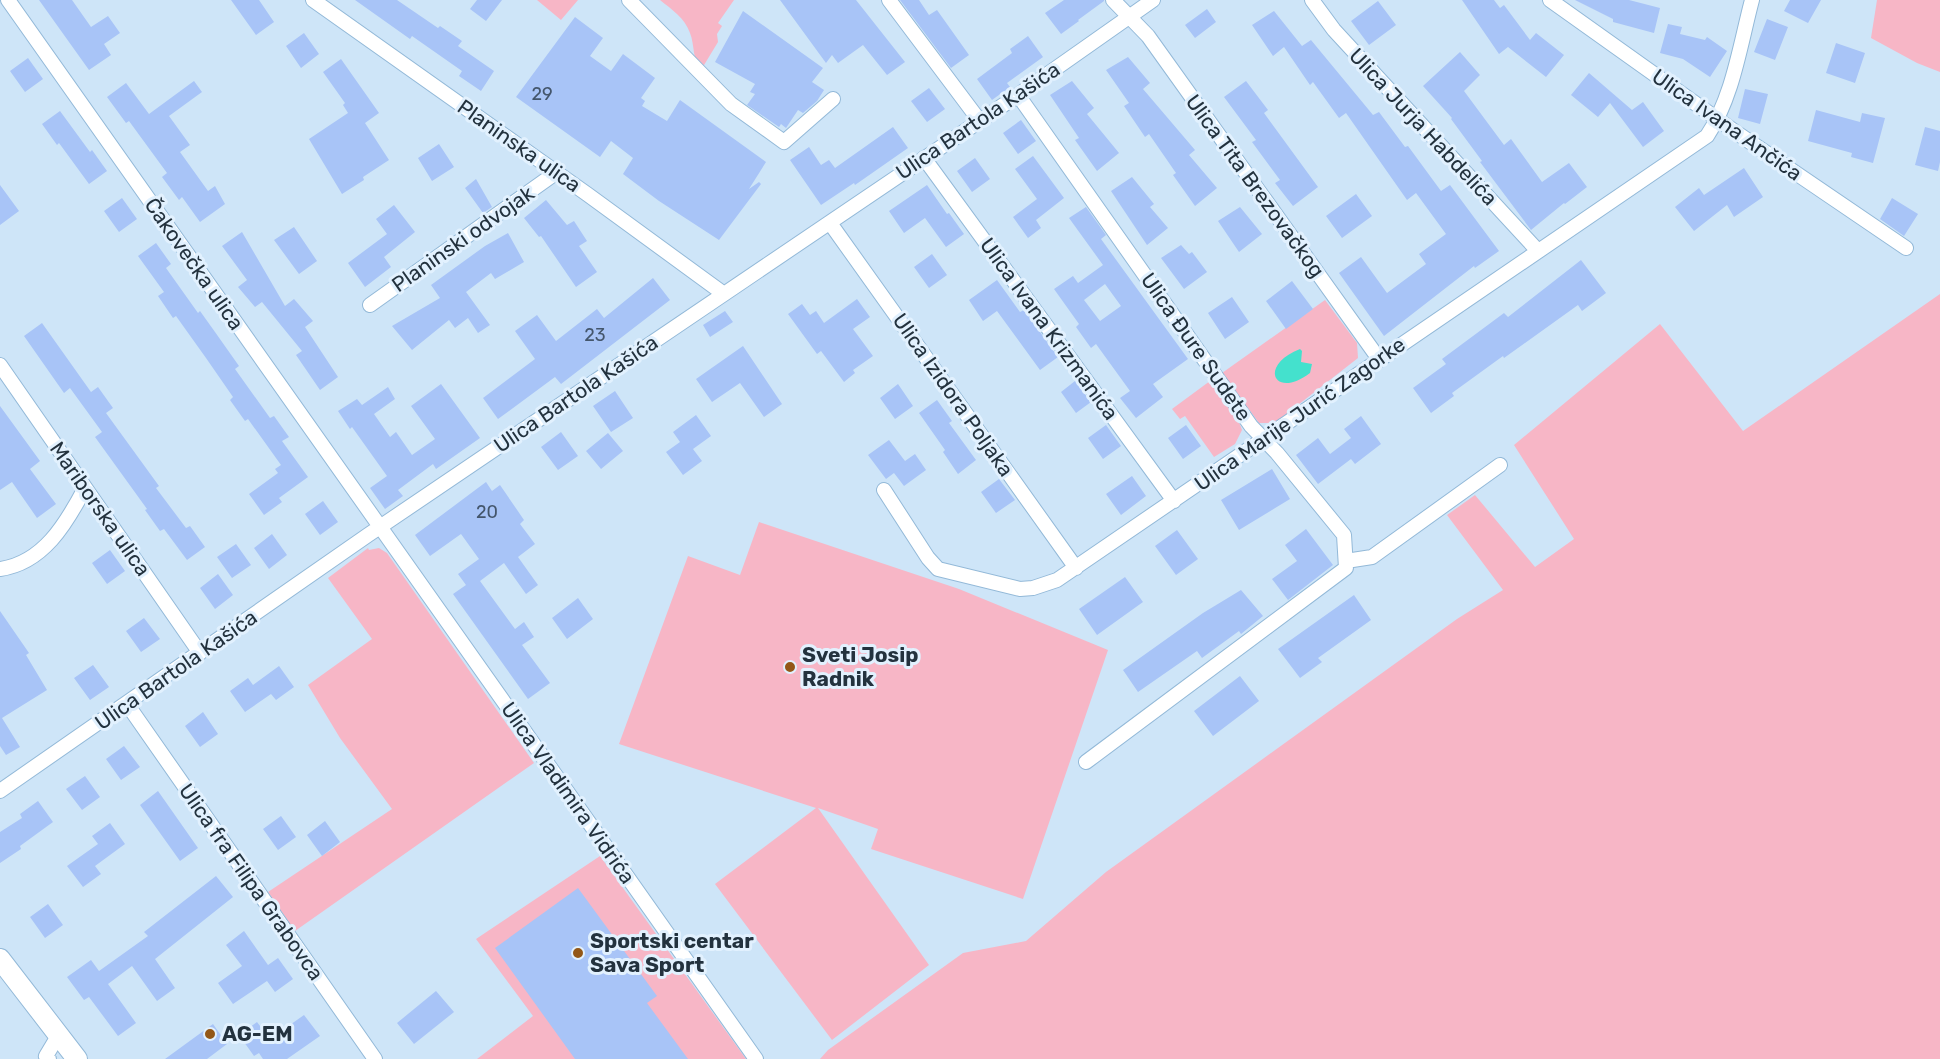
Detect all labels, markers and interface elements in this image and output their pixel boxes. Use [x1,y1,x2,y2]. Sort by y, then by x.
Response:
street label: Ulica Jurja Habdelića [1344,43,1503,210]
street label: Ulica Bartola Kašića [891,57,1064,185]
street label: Ulica Ivana Ančića [1647,63,1807,186]
house number: 29 [531,83,553,105]
street label: Ulica Tita Brezovačkog [1181,89,1330,282]
street label: Planinska ulica [453,94,586,197]
street label: Planinski odvojak [387,180,539,297]
street label: Čakovečka ulica [140,193,249,335]
street label: Ulica Ivana Krizmanića [975,233,1124,425]
street label: Ulica Đure Sudete [1136,268,1257,426]
street label: Ulica Izidora Poljaka [888,308,1019,481]
house number: 23 [584,324,606,346]
street label: Ulica Bartola Kašića [489,330,662,458]
street label: Ulica Marije Jurić Zagorke [1190,331,1410,496]
street label: Mariborska ulica [45,437,156,581]
house number: 20 [476,501,498,523]
street label: Ulica Bartola Kašića [90,604,262,735]
place label: Sveti Josip Radnik [802,642,918,691]
marker: Sveti Josip Radnik [783,660,797,674]
street label: Ulica Vladimira Vidrića [496,697,641,888]
street label: Ulica fra Filipa Grabovca [174,778,329,985]
place label: Sportski centar Sava Sport [590,928,754,977]
marker: Sportski centar Sava Sport [571,946,585,960]
place label: AG-EM [222,1021,293,1046]
marker: AG-EM [203,1027,217,1041]

